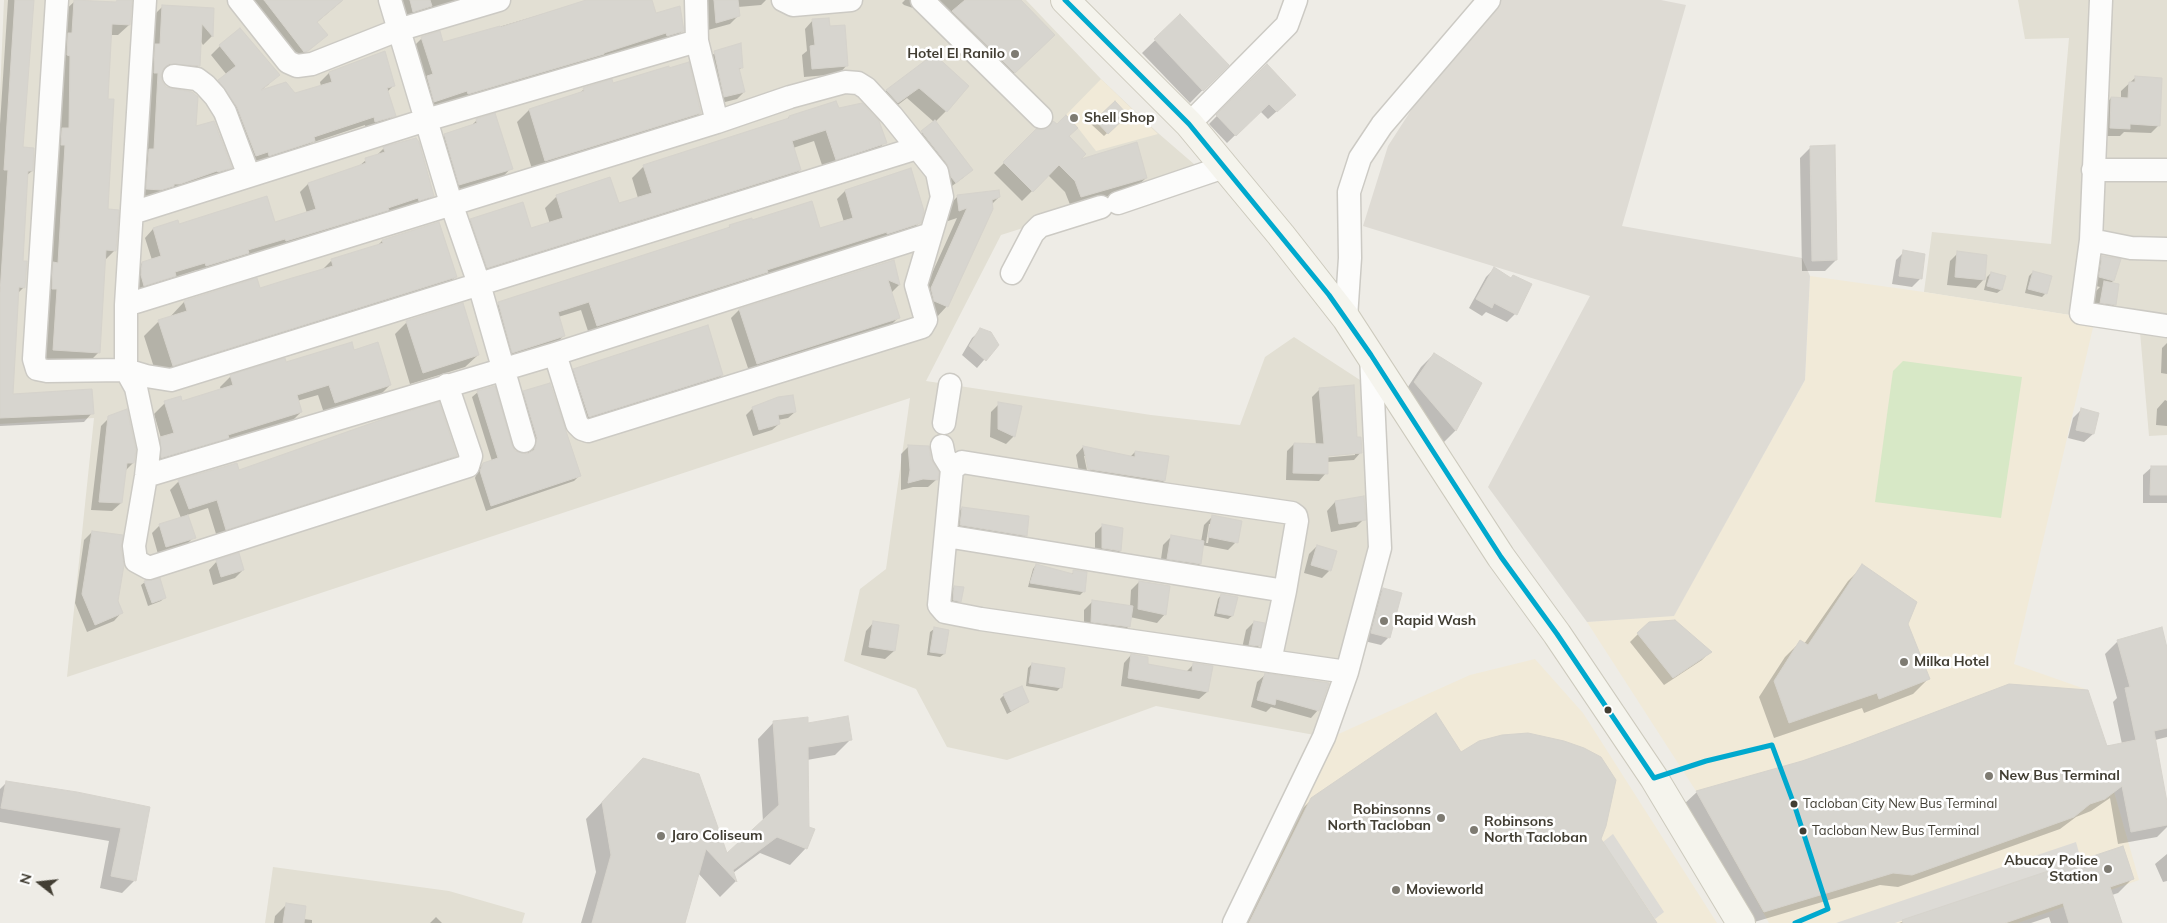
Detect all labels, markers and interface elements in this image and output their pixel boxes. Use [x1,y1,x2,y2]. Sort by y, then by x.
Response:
place label: Hotel El Ranilo [907,46,1005,62]
marker: Hotel El Ranilo [1009,48,1021,60]
place label: Shell Shop [1084,110,1155,126]
marker: Shell Shop [1068,112,1080,124]
place label: Rapid Wash [1394,613,1476,629]
marker: Rapid Wash [1378,615,1390,627]
place label: Milka Hotel [1914,654,1989,670]
marker: Milka Hotel [1898,656,1910,668]
unlabelled marker [1603,705,1613,715]
place label: New Bus Terminal [1999,768,2120,784]
marker: New Bus Terminal [1983,770,1995,782]
place label: Tacloban City New Bus Terminal [1803,796,1997,812]
marker: Tacloban City New Bus Terminal [1789,799,1799,809]
place label: Robinsonns North Tacloban [1328,802,1431,834]
marker: Robinsonns North Tacloban [1435,812,1447,824]
place label: Robinsons North Tacloban [1484,814,1587,846]
place label: Tacloban New Bus Terminal [1812,823,1979,839]
marker: Robinsons North Tacloban [1468,824,1480,836]
marker: Tacloban New Bus Terminal [1798,826,1808,836]
place label: Jaro Coliseum [671,828,763,844]
marker: Jaro Coliseum [655,830,667,842]
place label: Abucay Police Station [2004,853,2098,886]
north arrow [15,858,65,908]
marker: Abucay Police Station [2102,863,2114,875]
text: N [15,871,36,886]
place label: Movieworld [1406,882,1484,898]
marker: Movieworld [1390,884,1402,896]

